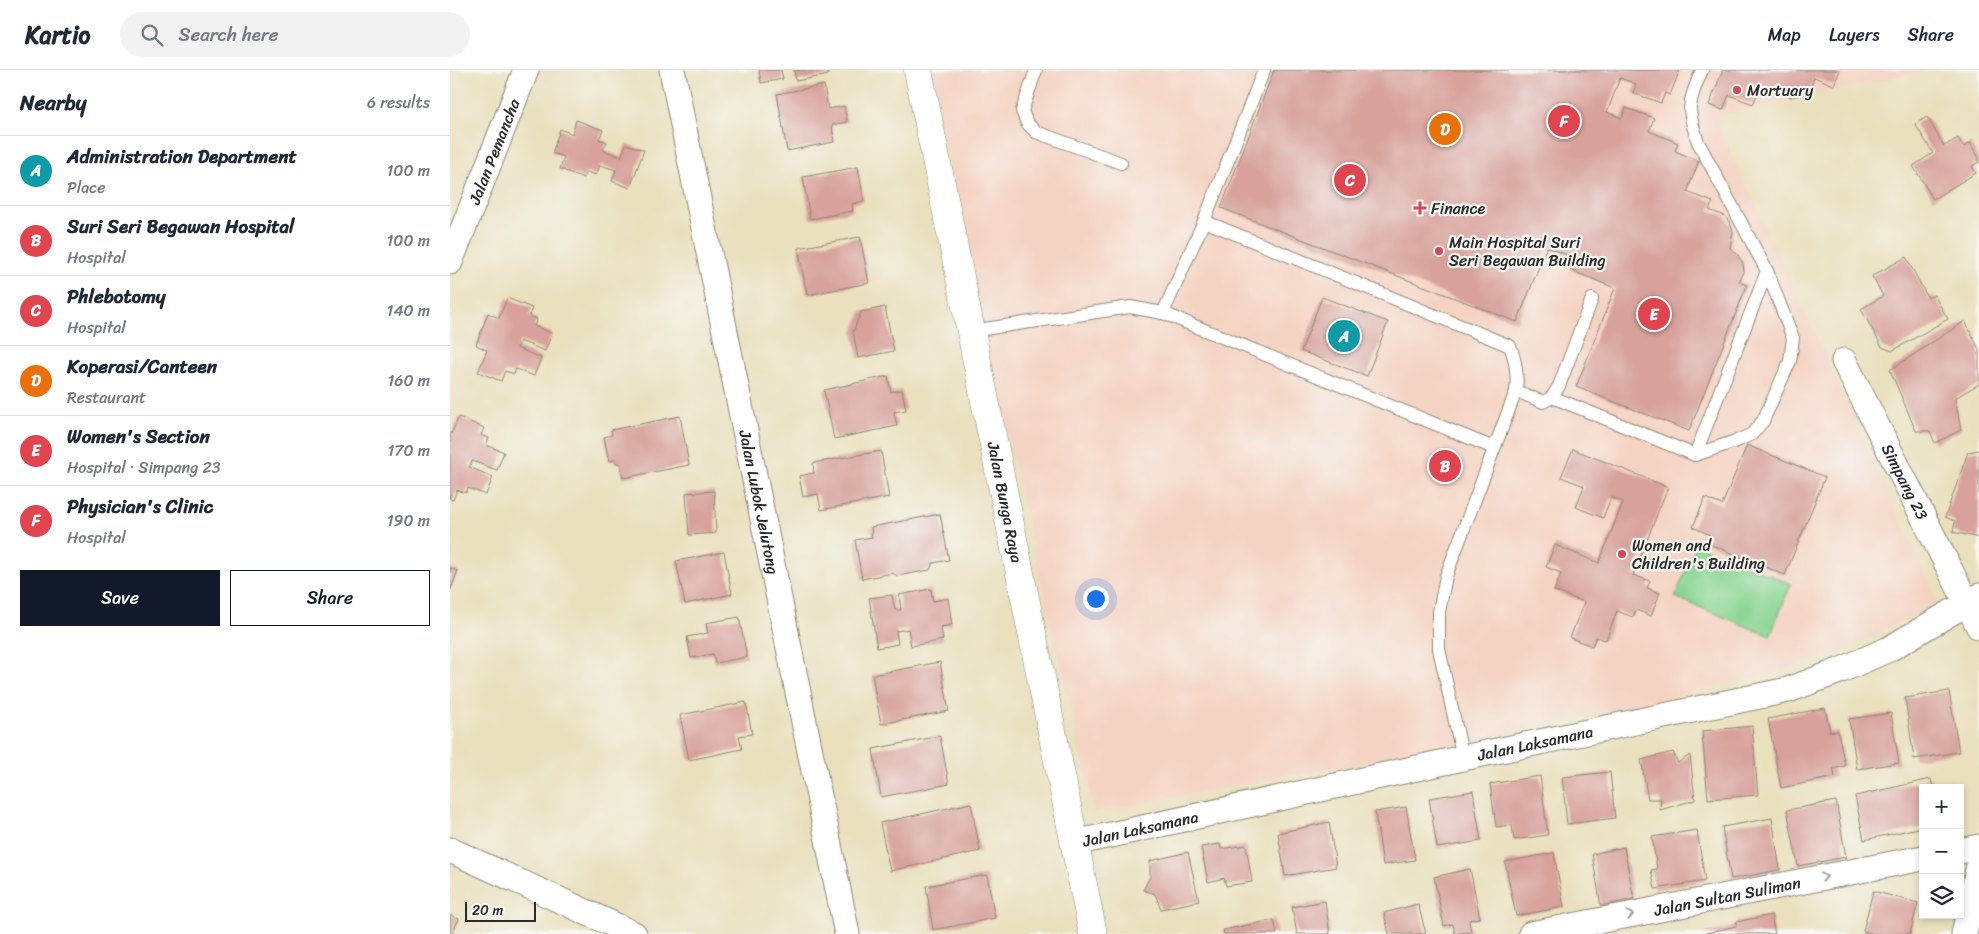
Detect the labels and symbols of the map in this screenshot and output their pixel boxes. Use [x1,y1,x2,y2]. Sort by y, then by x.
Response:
place label: Mortuary [1747,76,1814,105]
marker: Mortuary [1731,84,1743,96]
street label: Jalan Pemancha [460,93,529,210]
pin: F [1548,102,1580,140]
pin: D [1429,110,1461,148]
pin: C [1334,161,1366,199]
place label: Finance [1431,194,1485,223]
marker: Finance [1413,201,1427,215]
place label: Main Hospital Suri Seri Begawan Building [1449,228,1606,275]
marker: Main Hospital Suri Seri Begawan Building [1433,245,1445,257]
pin: E [1638,295,1670,333]
pin: A [1328,317,1360,355]
street label: Jalan Lubok Jelutong [730,427,788,577]
street label: Jalan Bunga Raya [978,438,1031,565]
street label: Simpang 23 [1873,438,1936,525]
pin: B [1429,447,1461,485]
place label: Women and Children's Building [1632,531,1765,578]
marker: Women and Children's Building [1616,548,1628,560]
your location [1083,586,1109,612]
street label: Jalan Laksamana [1474,717,1596,770]
street label: Jalan Laksamana [1079,802,1201,856]
street label: Jalan Sultan Suliman [1651,868,1804,925]
one-way arrow [1820,872,1829,883]
scale bar [465,899,536,922]
one-way arrow [1626,910,1635,920]

